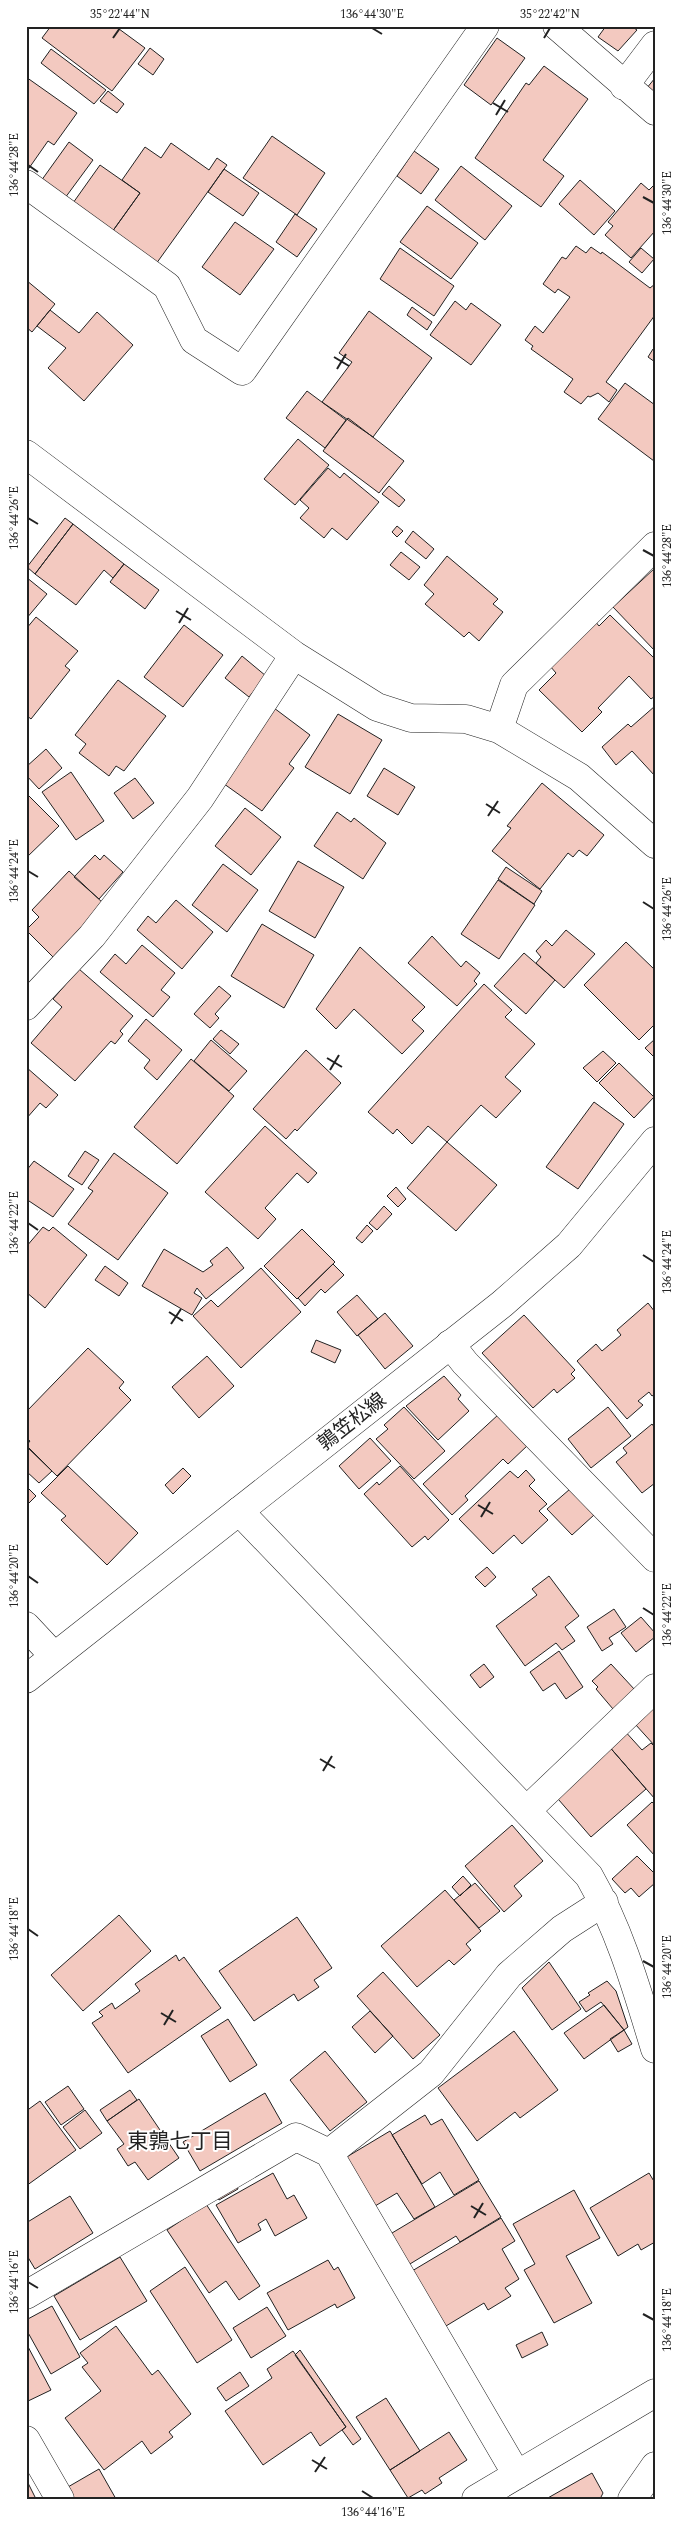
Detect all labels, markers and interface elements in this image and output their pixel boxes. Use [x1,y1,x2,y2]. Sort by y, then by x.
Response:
text: 35°22'44"N [90,5,150,24]
text: 136°44'30"E [340,5,404,24]
text: 35°22'42"N [520,5,580,24]
text: 136°44'28"E [5,133,24,197]
text: 136°44'30"E [658,171,677,235]
text: 136°44'26"E [5,486,24,550]
text: 136°44'28"E [658,524,677,588]
text: 136°44'24"E [5,839,24,903]
text: 136°44'26"E [658,877,677,941]
text: 136°44'22"E [5,1191,24,1255]
text: 136°44'24"E [658,1230,677,1294]
street label: 鶉笠松線 [311,1386,393,1458]
text: 136°44'20"E [5,1544,24,1608]
text: 136°44'22"E [658,1583,677,1647]
text: 136°44'18"E [5,1897,24,1961]
text: 136°44'20"E [658,1935,677,1999]
district label: 東鶉七丁目 [128,2126,233,2158]
text: 136°44'16"E [5,2250,24,2314]
text: 136°44'18"E [658,2288,677,2352]
text: 136°44'16"E [341,2503,405,2522]

